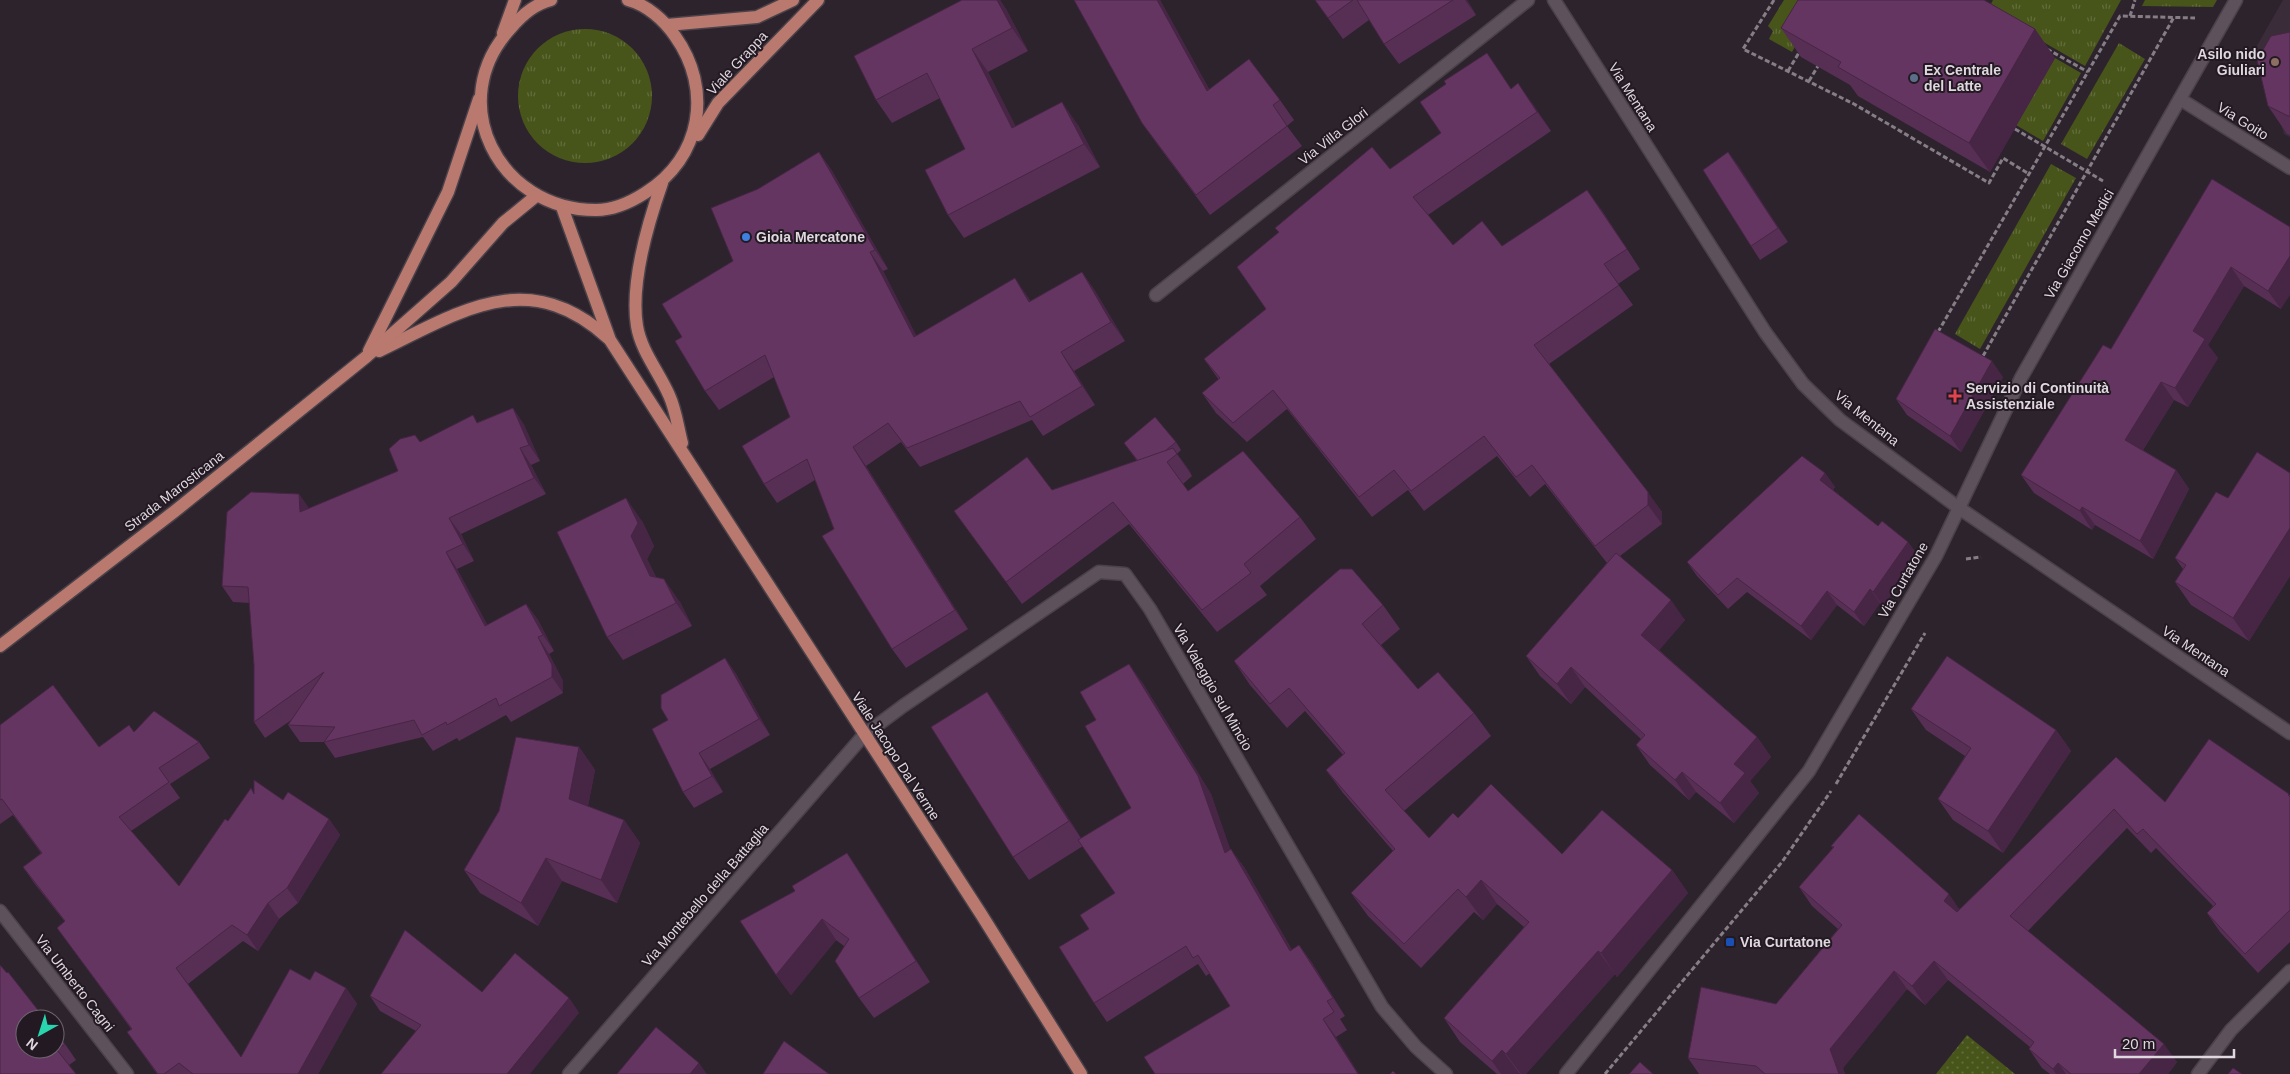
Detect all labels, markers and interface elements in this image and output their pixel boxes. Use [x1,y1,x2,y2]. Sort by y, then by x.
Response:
street label: Viale Grappa [703,28,771,98]
place label: Asilo nido Giuliari [2197,46,2265,78]
marker: Asilo nido Giuliari [2269,56,2281,68]
street label: Via Mentana [1605,60,1661,135]
place label: Ex Centrale del Latte [1924,62,2001,94]
marker: Ex Centrale del Latte [1908,72,1920,84]
street label: Via Goito [2214,99,2272,143]
street label: Via Villa Glori [1295,104,1371,168]
street label: Via Giacomo Medici [2041,186,2117,302]
place label: Gioia Mercatone [756,229,865,245]
marker: Gioia Mercatone [740,231,752,243]
place label: Servizio di Continuità Assistenziale [1966,380,2109,412]
street label: Via Mentana [1832,387,1903,449]
marker: Servizio di Continuità Assistenziale [1948,389,1962,403]
street label: Strada Marosticana [121,447,227,535]
street label: Via Curtatone [1875,539,1931,621]
street label: Via Valeggio sul Mincio [1170,621,1256,753]
street label: Via Mentana [2159,622,2233,680]
street label: Viale Jacopo Dal Verme [849,689,943,823]
street label: Via Montebello della Battaglia [639,820,772,970]
street label: Via Umberto Cagni [32,932,118,1034]
place label: Via Curtatone [1740,934,1831,950]
marker: Via Curtatone [1724,936,1736,948]
north arrow [15,1009,65,1059]
scale bar [2115,1026,2234,1058]
text: N [23,1035,41,1054]
text: 20 m [2122,1035,2155,1052]

